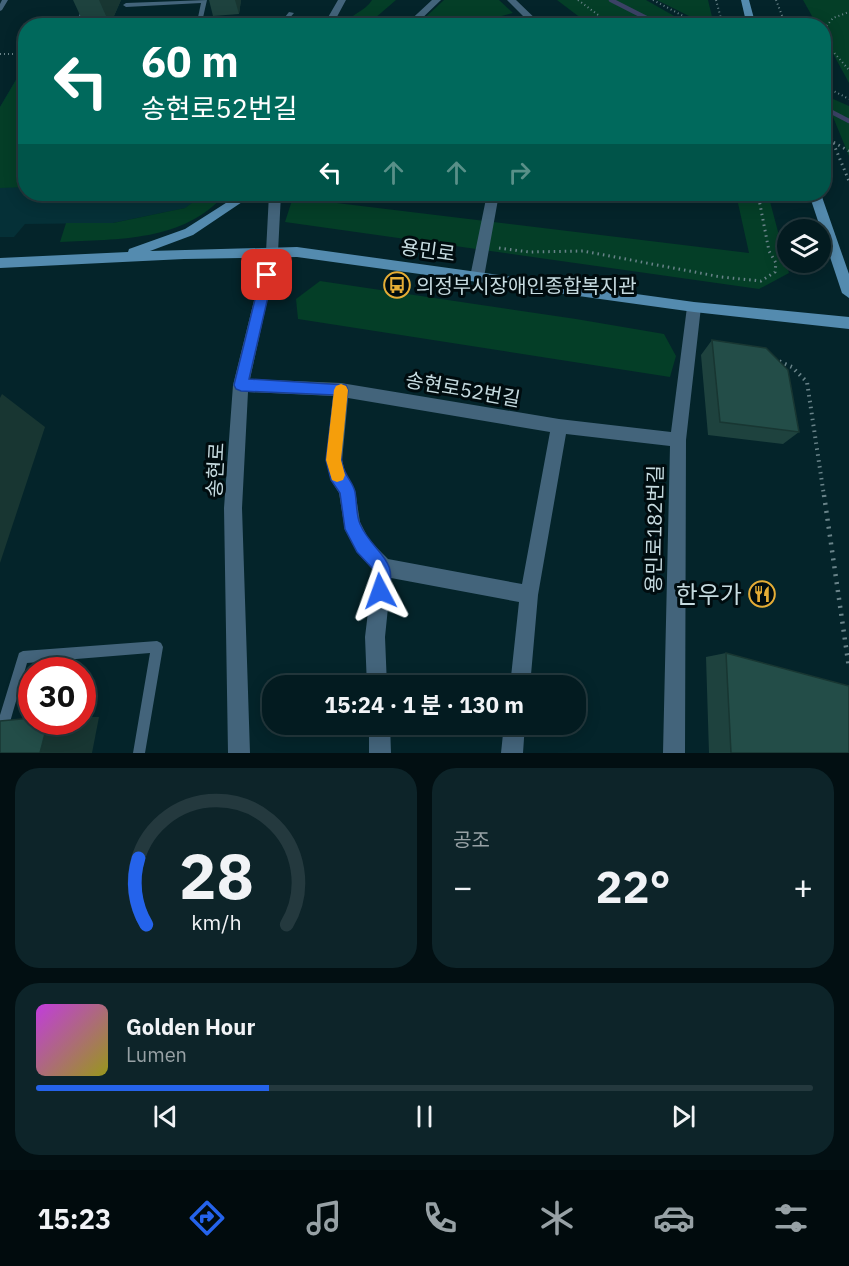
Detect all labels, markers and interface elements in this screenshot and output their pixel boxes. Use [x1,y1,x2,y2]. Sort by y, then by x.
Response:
text: 60 m [141,34,239,89]
icon: left [42,42,120,120]
text: 송현로52번길 [141,90,298,125]
icon: left [314,156,347,189]
icon: ahead [377,156,410,189]
icon: ahead [440,156,473,189]
icon: right [503,156,536,189]
map controls [777,219,831,273]
button: layers [777,219,831,273]
street label: 용민로 [399,233,457,267]
pin [241,249,292,300]
icon: arrive [250,258,283,291]
bus stop icon: 의정부시장애인종합복지관 [382,270,412,300]
place label: 의정부시장애인종합복지관 [416,272,637,299]
street label: 송현로52번길 [404,366,522,412]
street label: 송현로 [200,442,230,498]
street label: 용민로182번길 [639,465,669,593]
position arrow [348,559,412,623]
place label: 한우가 [676,578,742,610]
restaurant icon: 한우가 [747,579,777,609]
speed limit sign: 30 [18,657,96,735]
text: 15:24 · 1 분 · 130 m [324,690,524,719]
text: 공조 [453,826,490,853]
text: 28 [179,835,253,916]
text: 22° [595,857,671,915]
text: − [453,865,473,908]
text: + [793,865,813,908]
text: km/h [191,908,241,936]
text: Golden Hour [126,1012,255,1041]
text: Lumen [126,1041,187,1068]
icon: previous [149,1100,182,1133]
icon: pause [408,1100,441,1133]
icon: next [667,1100,700,1133]
icon: directions [186,1197,228,1239]
icon: music [303,1197,345,1239]
icon: phone [419,1197,461,1239]
icon: climate [536,1197,578,1239]
icon: car [653,1197,695,1239]
icon: filters [770,1197,812,1239]
text: 15:23 [37,1201,111,1236]

